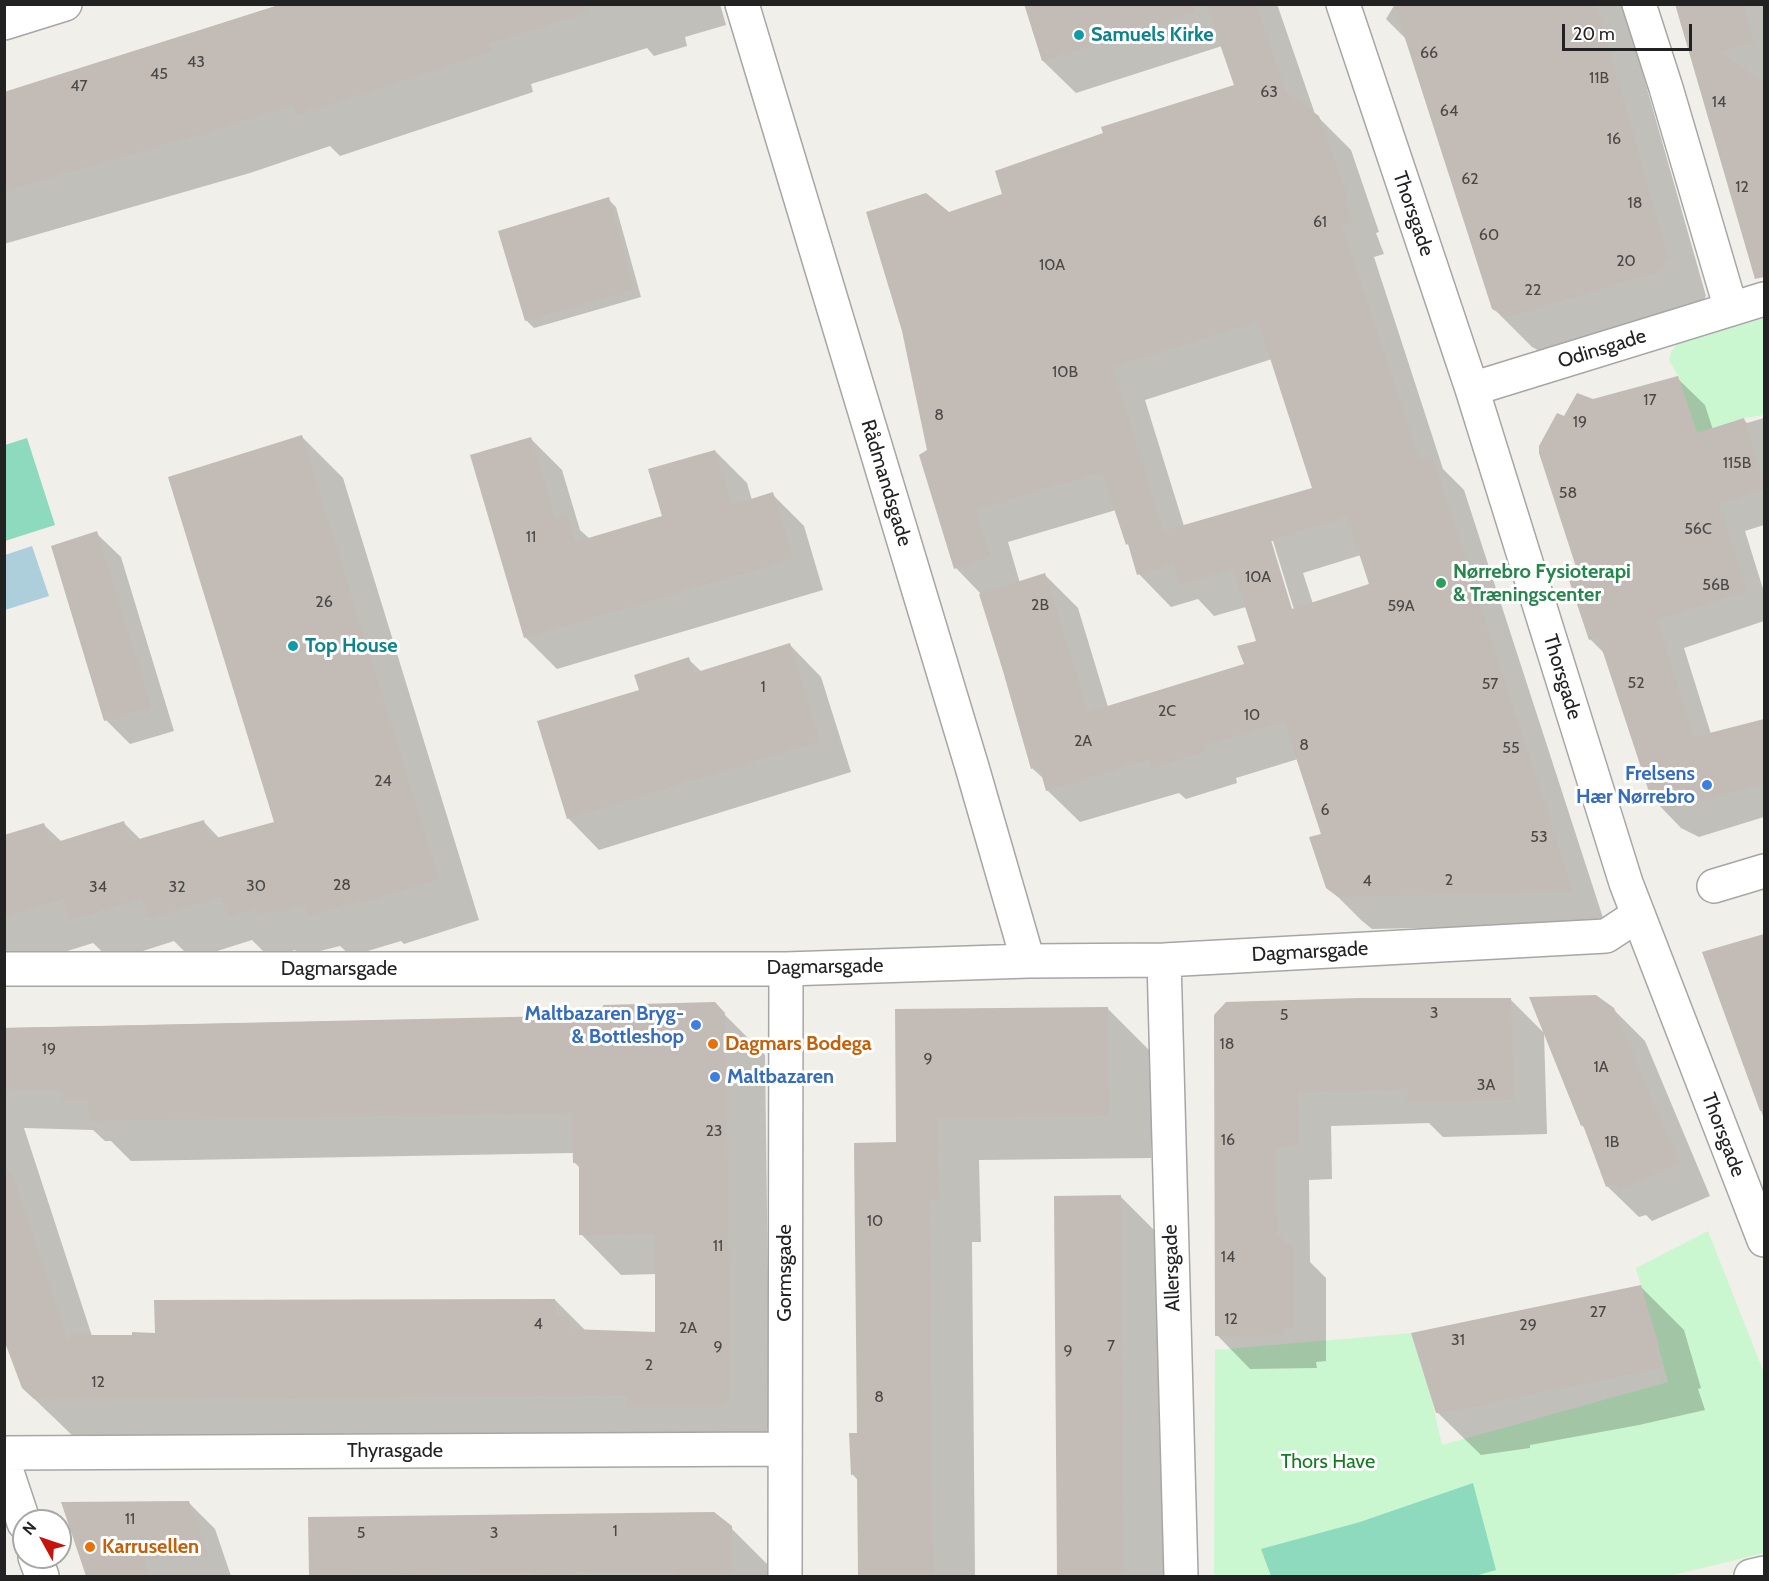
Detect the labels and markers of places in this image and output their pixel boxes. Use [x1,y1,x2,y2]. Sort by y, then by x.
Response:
place label: Samuels Kirke [1091,23,1213,47]
marker: Samuels Kirke [1072,28,1086,42]
place label: Nørrebro Fysioterapi & Træningscenter [1453,560,1631,607]
marker: Nørrebro Fysioterapi & Træningscenter [1434,576,1448,590]
place label: Top House [305,634,397,658]
marker: Top House [286,639,300,653]
place label: Frelsens Hær Nørrebro [1576,762,1695,809]
marker: Frelsens Hær Nørrebro [1700,778,1714,792]
place label: Maltbazaren Bryg- & Bottleshop [524,1002,684,1049]
marker: Maltbazaren Bryg- & Bottleshop [689,1018,703,1032]
place label: Dagmars Bodega [725,1032,872,1056]
marker: Dagmars Bodega [706,1037,720,1051]
place label: Maltbazaren [727,1065,834,1089]
marker: Maltbazaren [708,1070,722,1084]
place label: Karrusellen [102,1535,199,1559]
marker: Karrusellen [83,1540,97,1554]

